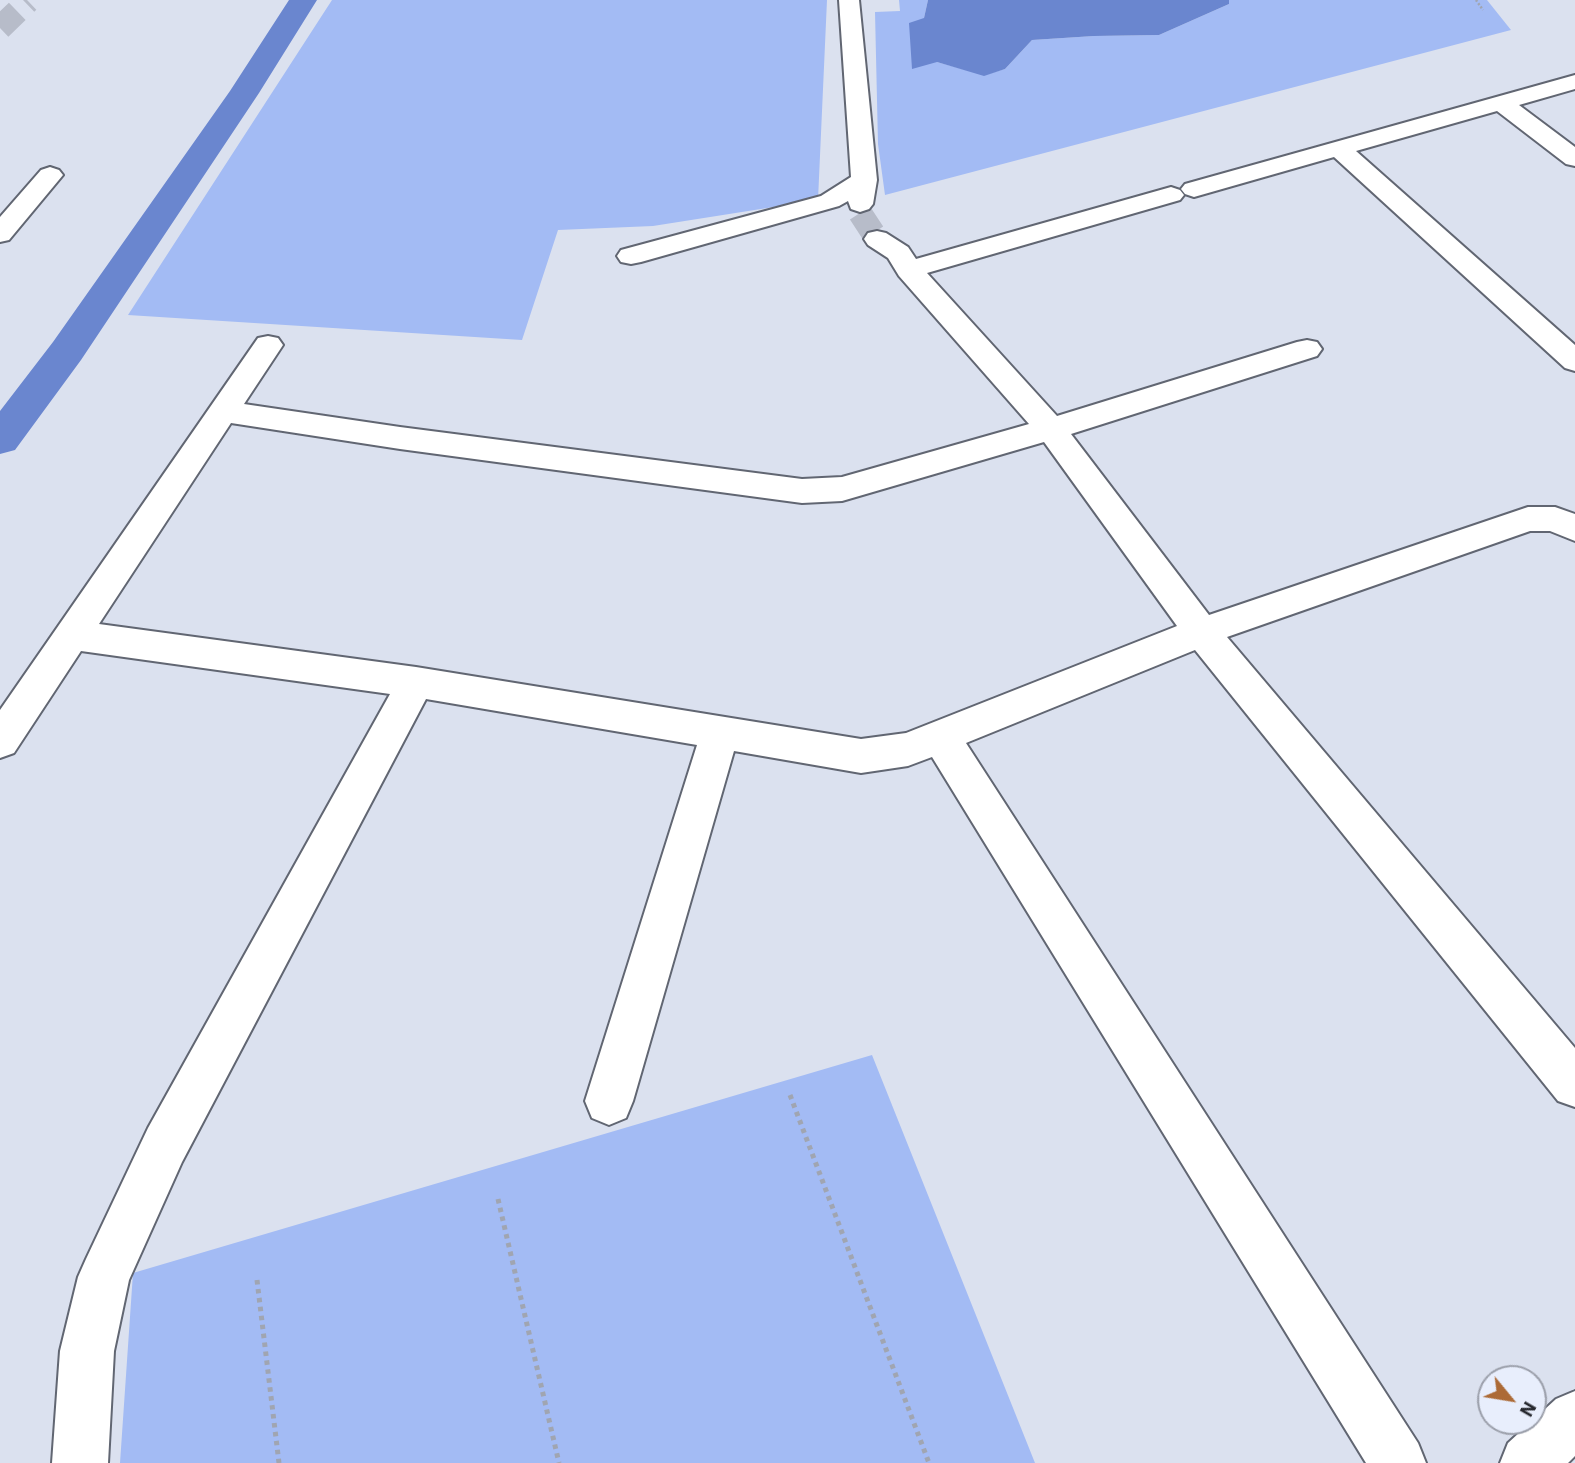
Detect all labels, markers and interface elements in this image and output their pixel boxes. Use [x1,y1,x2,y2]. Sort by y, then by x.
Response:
north arrow [1477,1365,1547,1435]
text: N [1515,1398,1542,1421]

